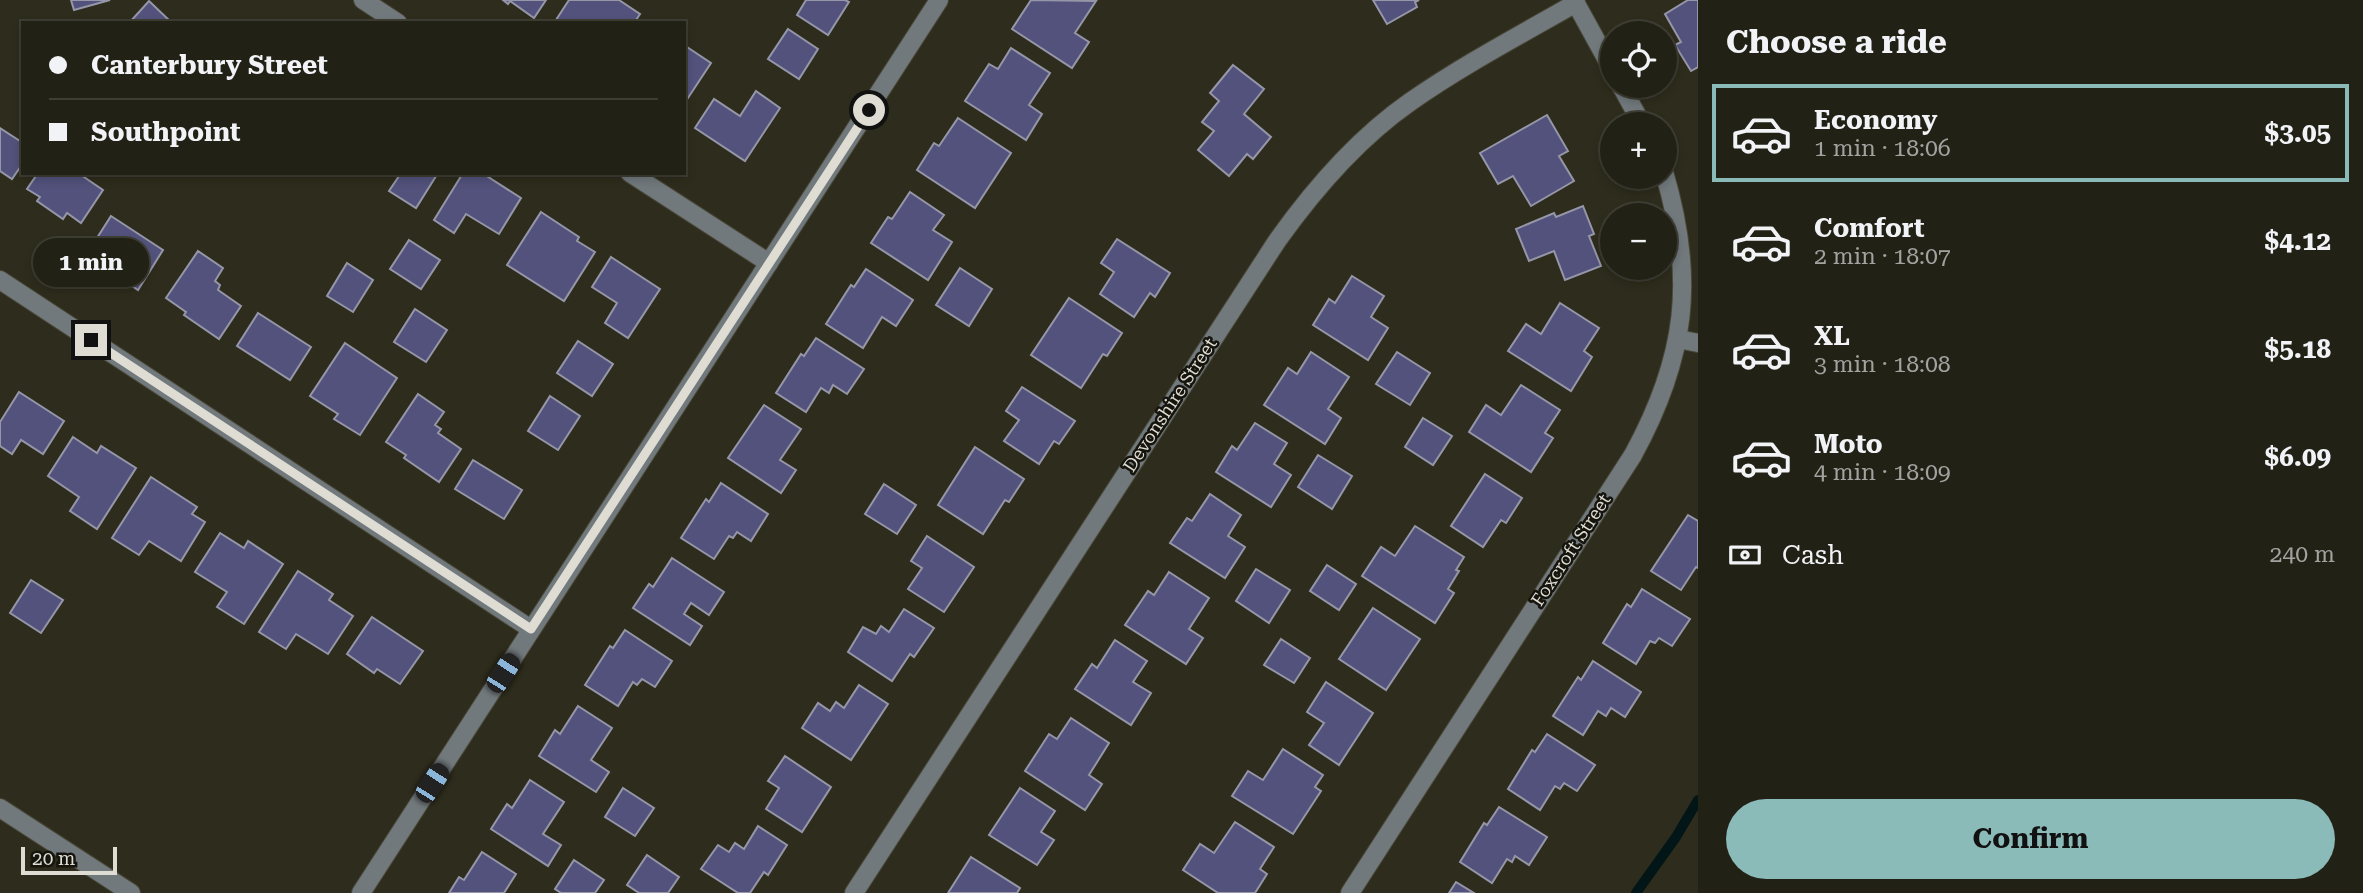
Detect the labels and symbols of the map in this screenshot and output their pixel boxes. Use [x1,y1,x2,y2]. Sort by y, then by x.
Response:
route start [853,94,885,126]
callout: 1 min [33,238,149,288]
route end [75,324,107,356]
street label: Devonshire Street [1118,334,1221,476]
street label: Foxcroft Street [1527,490,1615,610]
car [483,650,524,696]
car [412,760,453,806]
scale bar [21,844,117,876]

